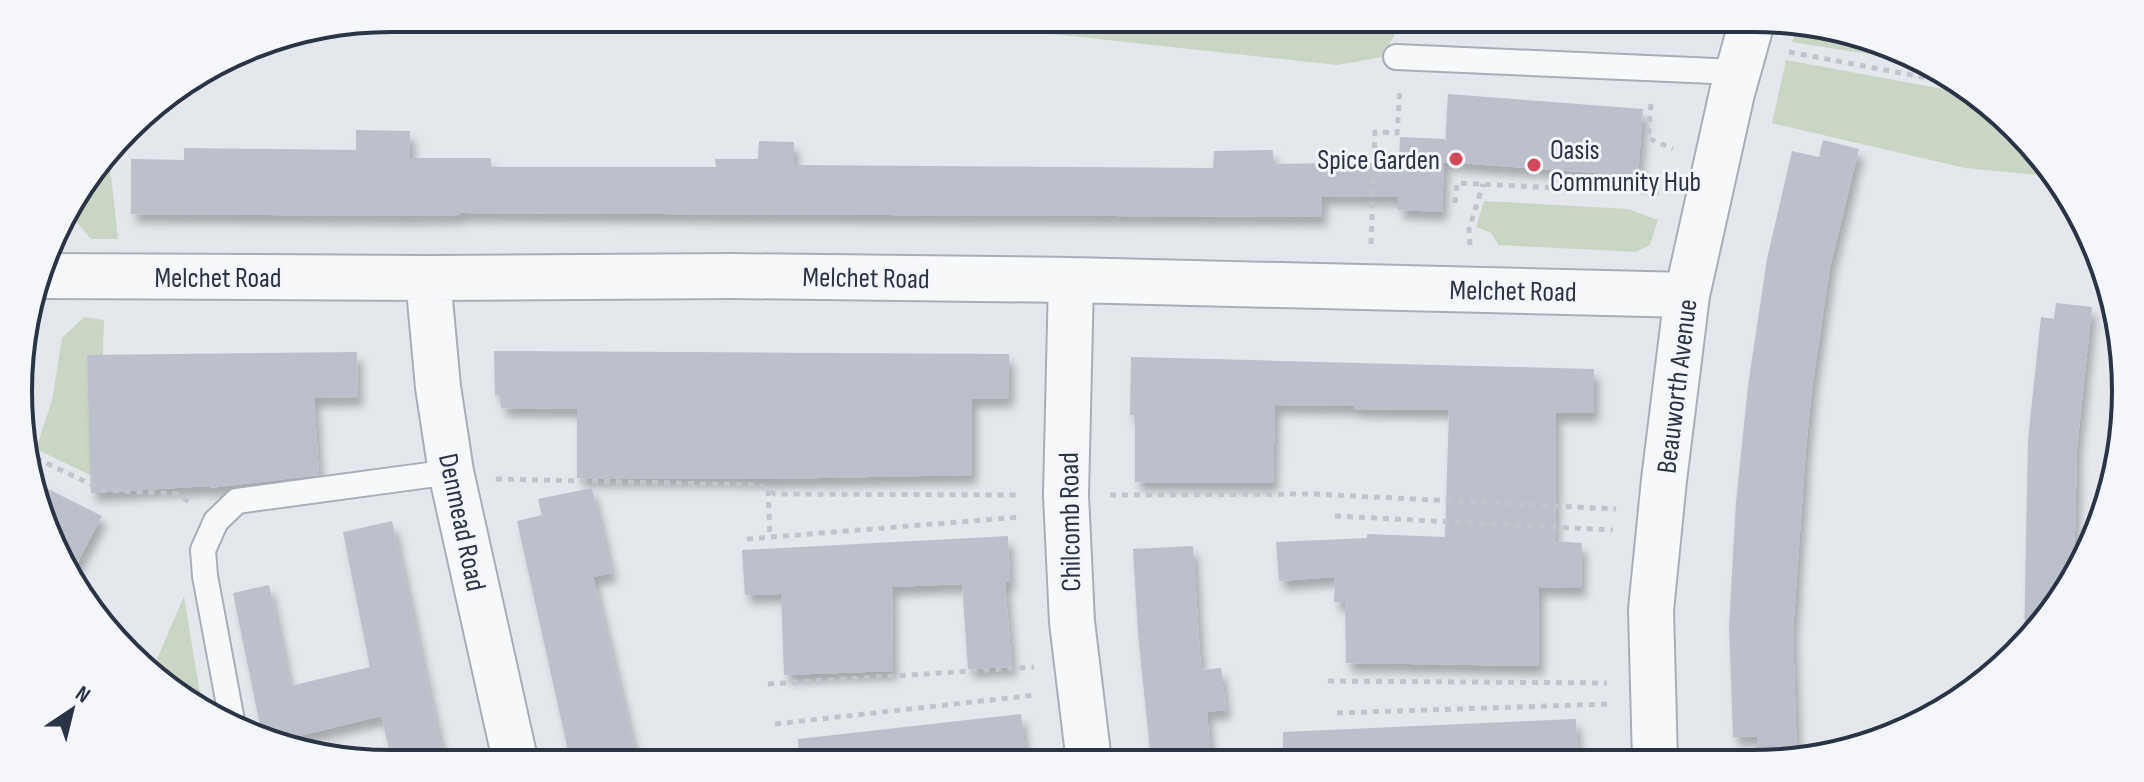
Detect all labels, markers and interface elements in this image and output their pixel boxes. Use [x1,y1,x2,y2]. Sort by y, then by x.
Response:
place label: Oasis Community Hub [1550,134,1701,199]
place label: Spice Garden [1317,144,1440,177]
marker: Spice Garden [1447,150,1465,168]
marker: Oasis Community Hub [1525,156,1543,174]
street label: Melchet Road [802,261,930,296]
street label: Melchet Road [154,262,282,295]
street label: Melchet Road [1449,274,1577,309]
street label: Beauworth Avenue [1650,297,1705,475]
street label: Denmead Road [431,451,492,594]
street label: Chilcomb Road [1053,452,1088,592]
north arrow [32,670,112,750]
text: N [70,680,95,709]

